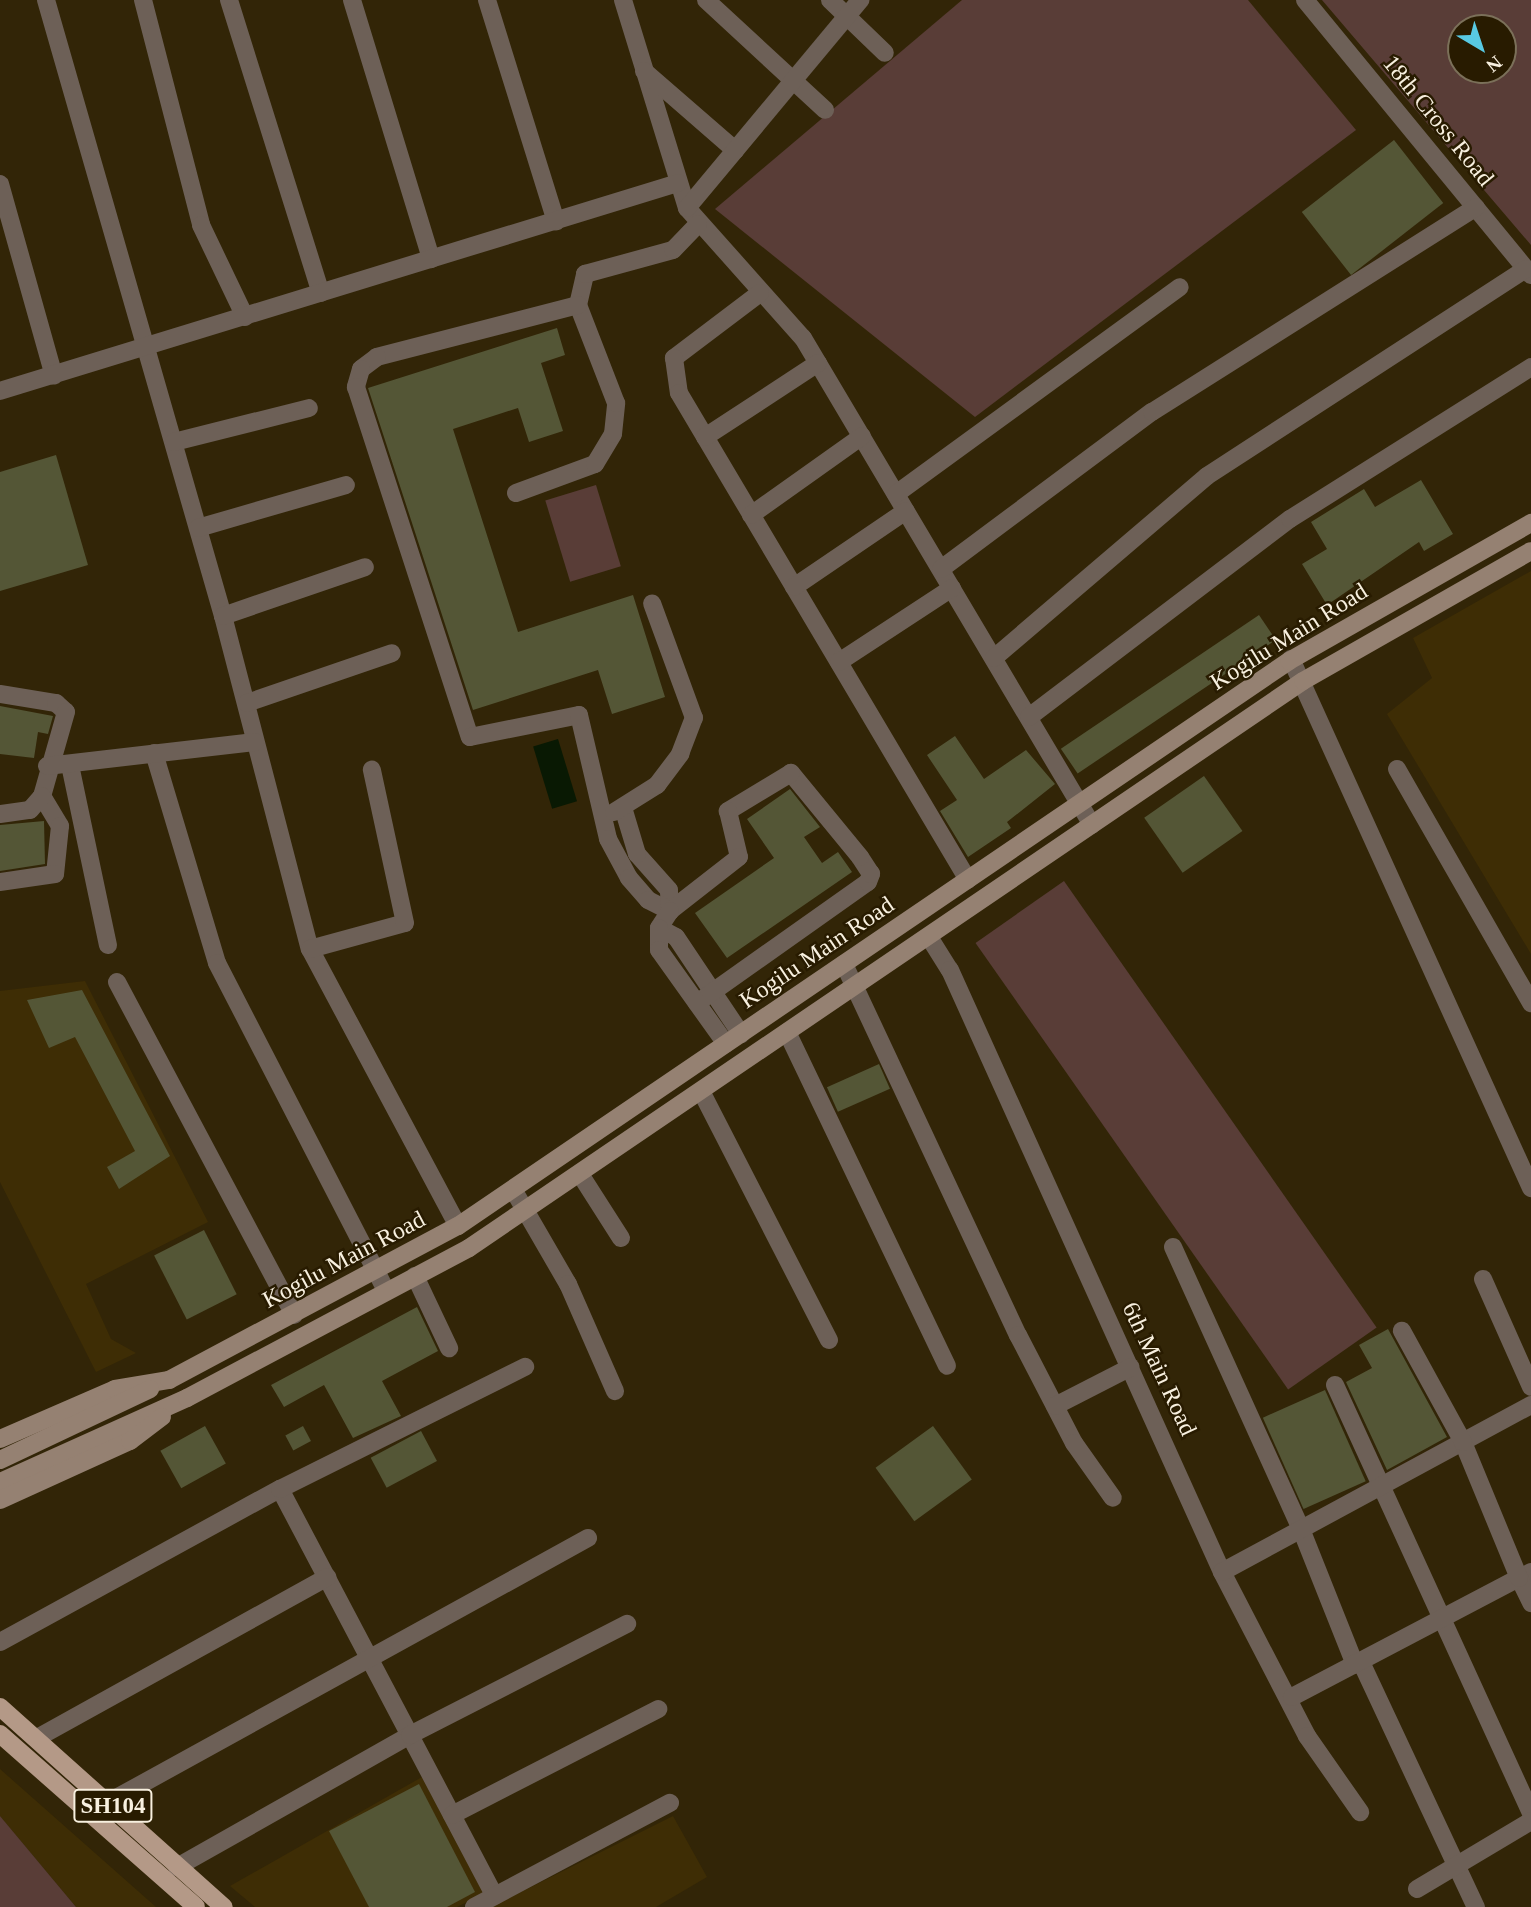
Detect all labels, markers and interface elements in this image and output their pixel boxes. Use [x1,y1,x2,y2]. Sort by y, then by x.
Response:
north arrow [1447,14,1517,84]
street label: 18th Cross Road [1376,50,1500,192]
text: N [1482,52,1506,77]
street label: Kogilu Main Road [1205,577,1373,697]
street label: Kogilu Main Road [734,891,900,1015]
street label: Kogilu Main Road [258,1205,430,1315]
street label: 6th Main Road [1116,1298,1202,1440]
road number: SH104 [73,1786,153,1826]

